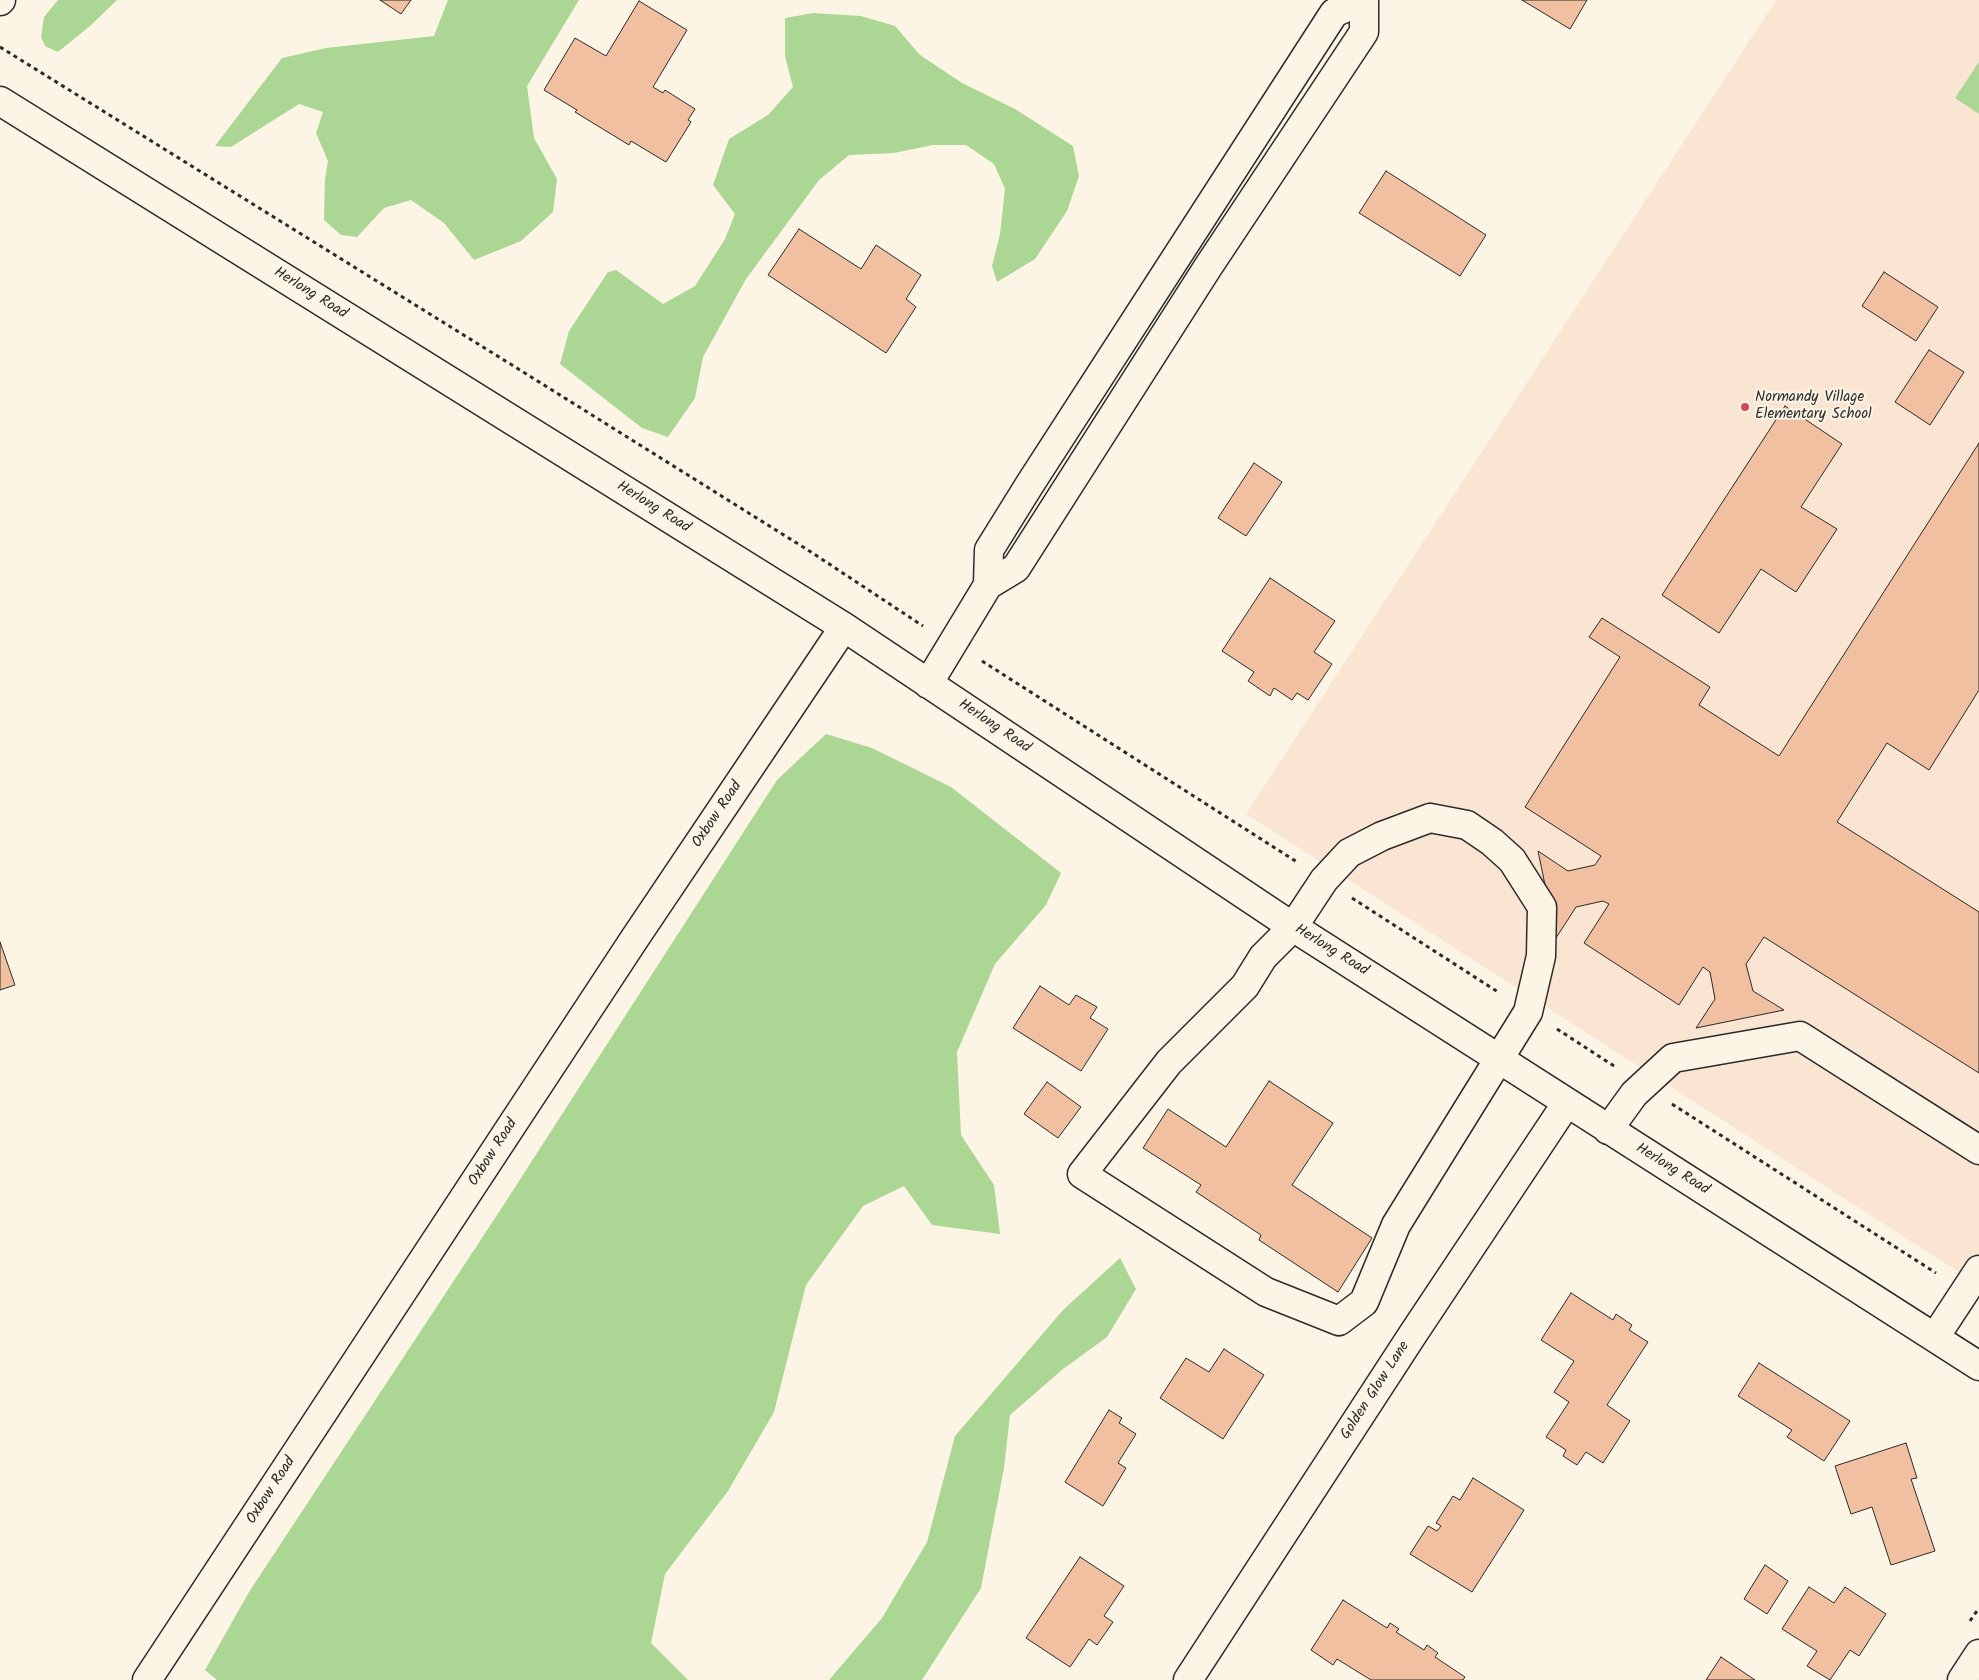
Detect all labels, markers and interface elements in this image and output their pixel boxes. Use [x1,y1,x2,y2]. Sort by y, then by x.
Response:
street label: Herlong Road [270,264,350,324]
place label: Normandy Village Elementary School [1755,389,1872,424]
marker: Normandy Village Elementary School [1739,401,1751,413]
street label: Herlong Road [613,478,693,538]
street label: Herlong Road [954,696,1034,758]
street label: Oxbow Road [689,778,747,852]
street label: Herlong Road [1291,921,1371,981]
street label: Oxbow Road [466,1116,522,1190]
street label: Herlong Road [1632,1140,1712,1200]
street label: Golden Glow Lane [1338,1338,1414,1444]
street label: Oxbow Road [244,1454,300,1528]

